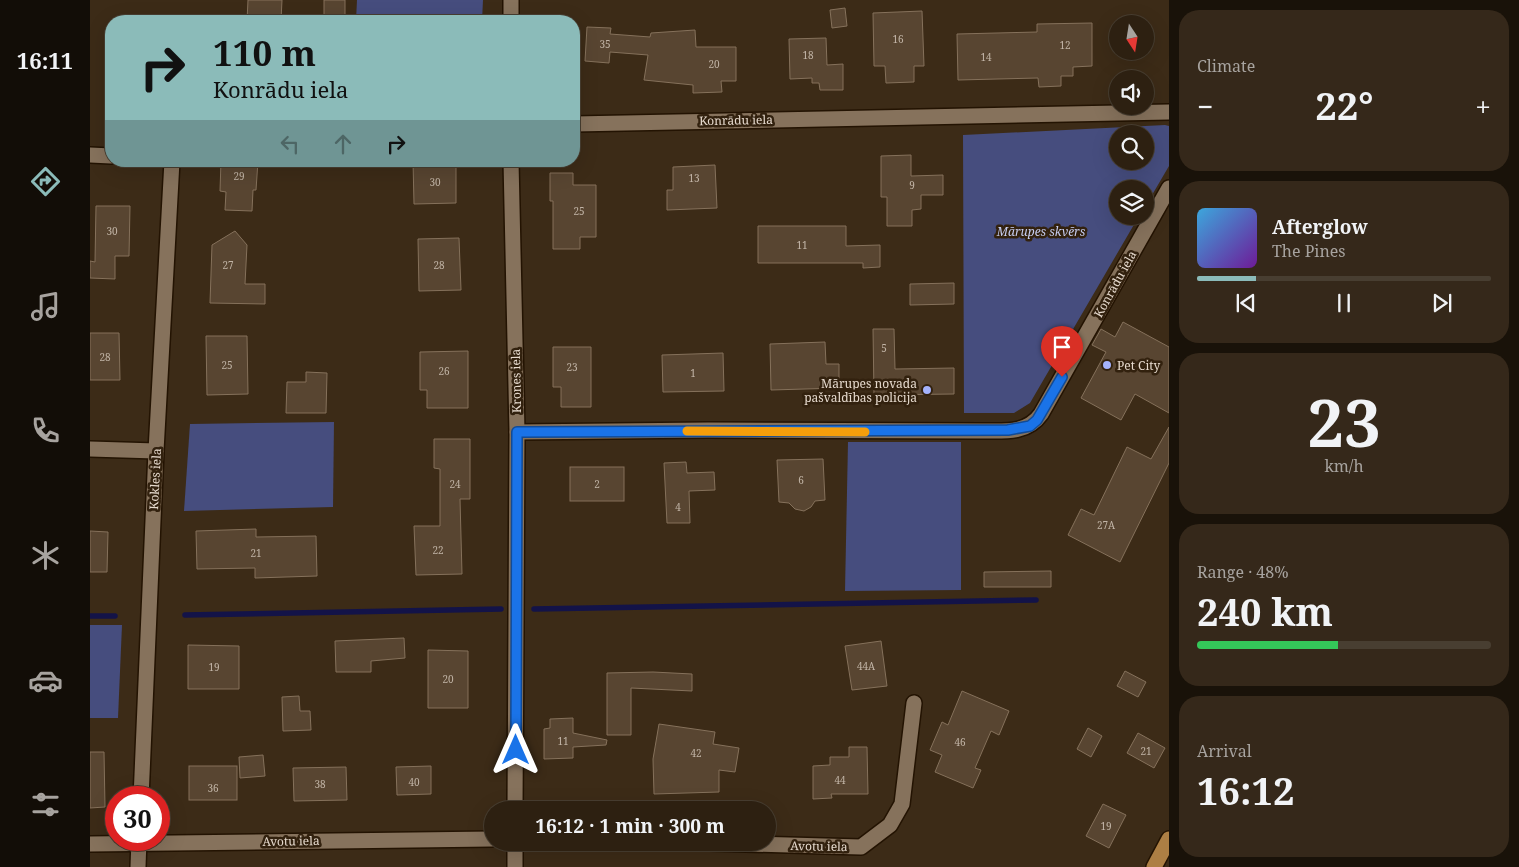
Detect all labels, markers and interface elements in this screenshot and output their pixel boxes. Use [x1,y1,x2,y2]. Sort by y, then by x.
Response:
north arrow [1109,15,1154,60]
map controls [1109,15,1154,225]
text: 110 m [213,29,316,76]
house number: 16 [892,32,904,46]
icon: right [130,35,195,100]
house number: 35 [599,37,611,51]
house number: 12 [1059,38,1071,52]
text: 16:11 [17,45,73,75]
house number: 18 [802,48,814,62]
house number: 14 [980,50,992,64]
text: Climate [1197,55,1255,77]
house number: 20 [708,57,720,71]
button: sound [1109,70,1154,115]
text: Konrādu iela [213,74,348,104]
text: 22° [1315,79,1373,131]
text: − [1197,87,1213,125]
text: + [1475,87,1491,125]
street label: Konrādu iela [699,111,773,129]
button: search [1109,125,1154,170]
icon: left [276,130,304,158]
icon: ahead [329,130,357,158]
icon: right [382,130,410,158]
icon: directions [28,164,63,199]
house number: 29 [233,169,245,183]
house number: 13 [688,171,700,185]
house number: 30 [429,175,441,189]
house number: 9 [909,178,915,192]
button: layers [1109,180,1154,225]
house number: 25 [573,204,585,218]
text: Afterglow [1272,214,1368,240]
park label: Mārupes skvērs [996,223,1086,240]
house number: 30 [106,224,118,238]
house number: 11 [796,238,808,252]
text: The Pines [1272,240,1346,262]
street label: Konrādu iela [1090,247,1140,320]
house number: 27 [222,258,234,272]
house number: 28 [433,258,445,272]
icon: music [28,289,63,324]
icon: previous [1232,289,1260,317]
icon: pause [1330,289,1358,317]
icon: next [1428,289,1456,317]
pin [1041,326,1083,377]
icon: arrive [1048,333,1076,361]
house number: 5 [881,341,887,355]
street label: Krones iela [507,348,525,413]
house number: 28 [99,350,111,364]
place label: Pet City [1117,357,1160,374]
house number: 25 [221,358,233,372]
marker: Pet City [1101,359,1113,371]
house number: 23 [566,360,578,374]
house number: 26 [438,364,450,378]
house number: 1 [690,366,696,380]
place label: Mārupes novada pašvaldības policija [804,375,917,406]
text: 23 [1307,378,1381,466]
marker: Mārupes novada pašvaldības policija [921,384,933,396]
icon: phone [28,413,63,448]
street label: Kokles iela [145,448,165,510]
text: km/h [1324,455,1364,477]
house number: 6 [798,473,804,487]
house number: 24 [449,477,461,491]
house number: 2 [594,477,600,491]
house number: 4 [675,500,681,514]
house number: 27A [1097,518,1116,532]
icon: climate [28,538,63,573]
house number: 22 [432,543,444,557]
house number: 21 [250,546,262,560]
text: Range · 48% [1197,561,1289,583]
text: 240 km [1197,585,1333,637]
house number: 44A [857,659,876,673]
house number: 19 [208,660,220,674]
icon: car [28,663,63,698]
house number: 20 [442,672,454,686]
position arrow [489,723,541,775]
house number: 11 [557,734,569,748]
house number: 46 [954,735,966,749]
text: Arrival [1197,740,1252,762]
house number: 21 [1140,744,1152,758]
house number: 42 [690,746,702,760]
text: 16:12 [1197,764,1294,816]
house number: 44 [834,773,846,787]
house number: 40 [408,775,420,789]
house number: 38 [314,777,326,791]
house number: 36 [207,781,219,795]
speed limit sign: 30 [105,786,170,851]
icon: filters [28,787,63,822]
text: 16:12 · 1 min · 300 m [535,813,725,839]
house number: 19 [1100,819,1112,833]
street label: Avotu iela [262,832,320,850]
street label: Avotu iela [790,837,848,855]

